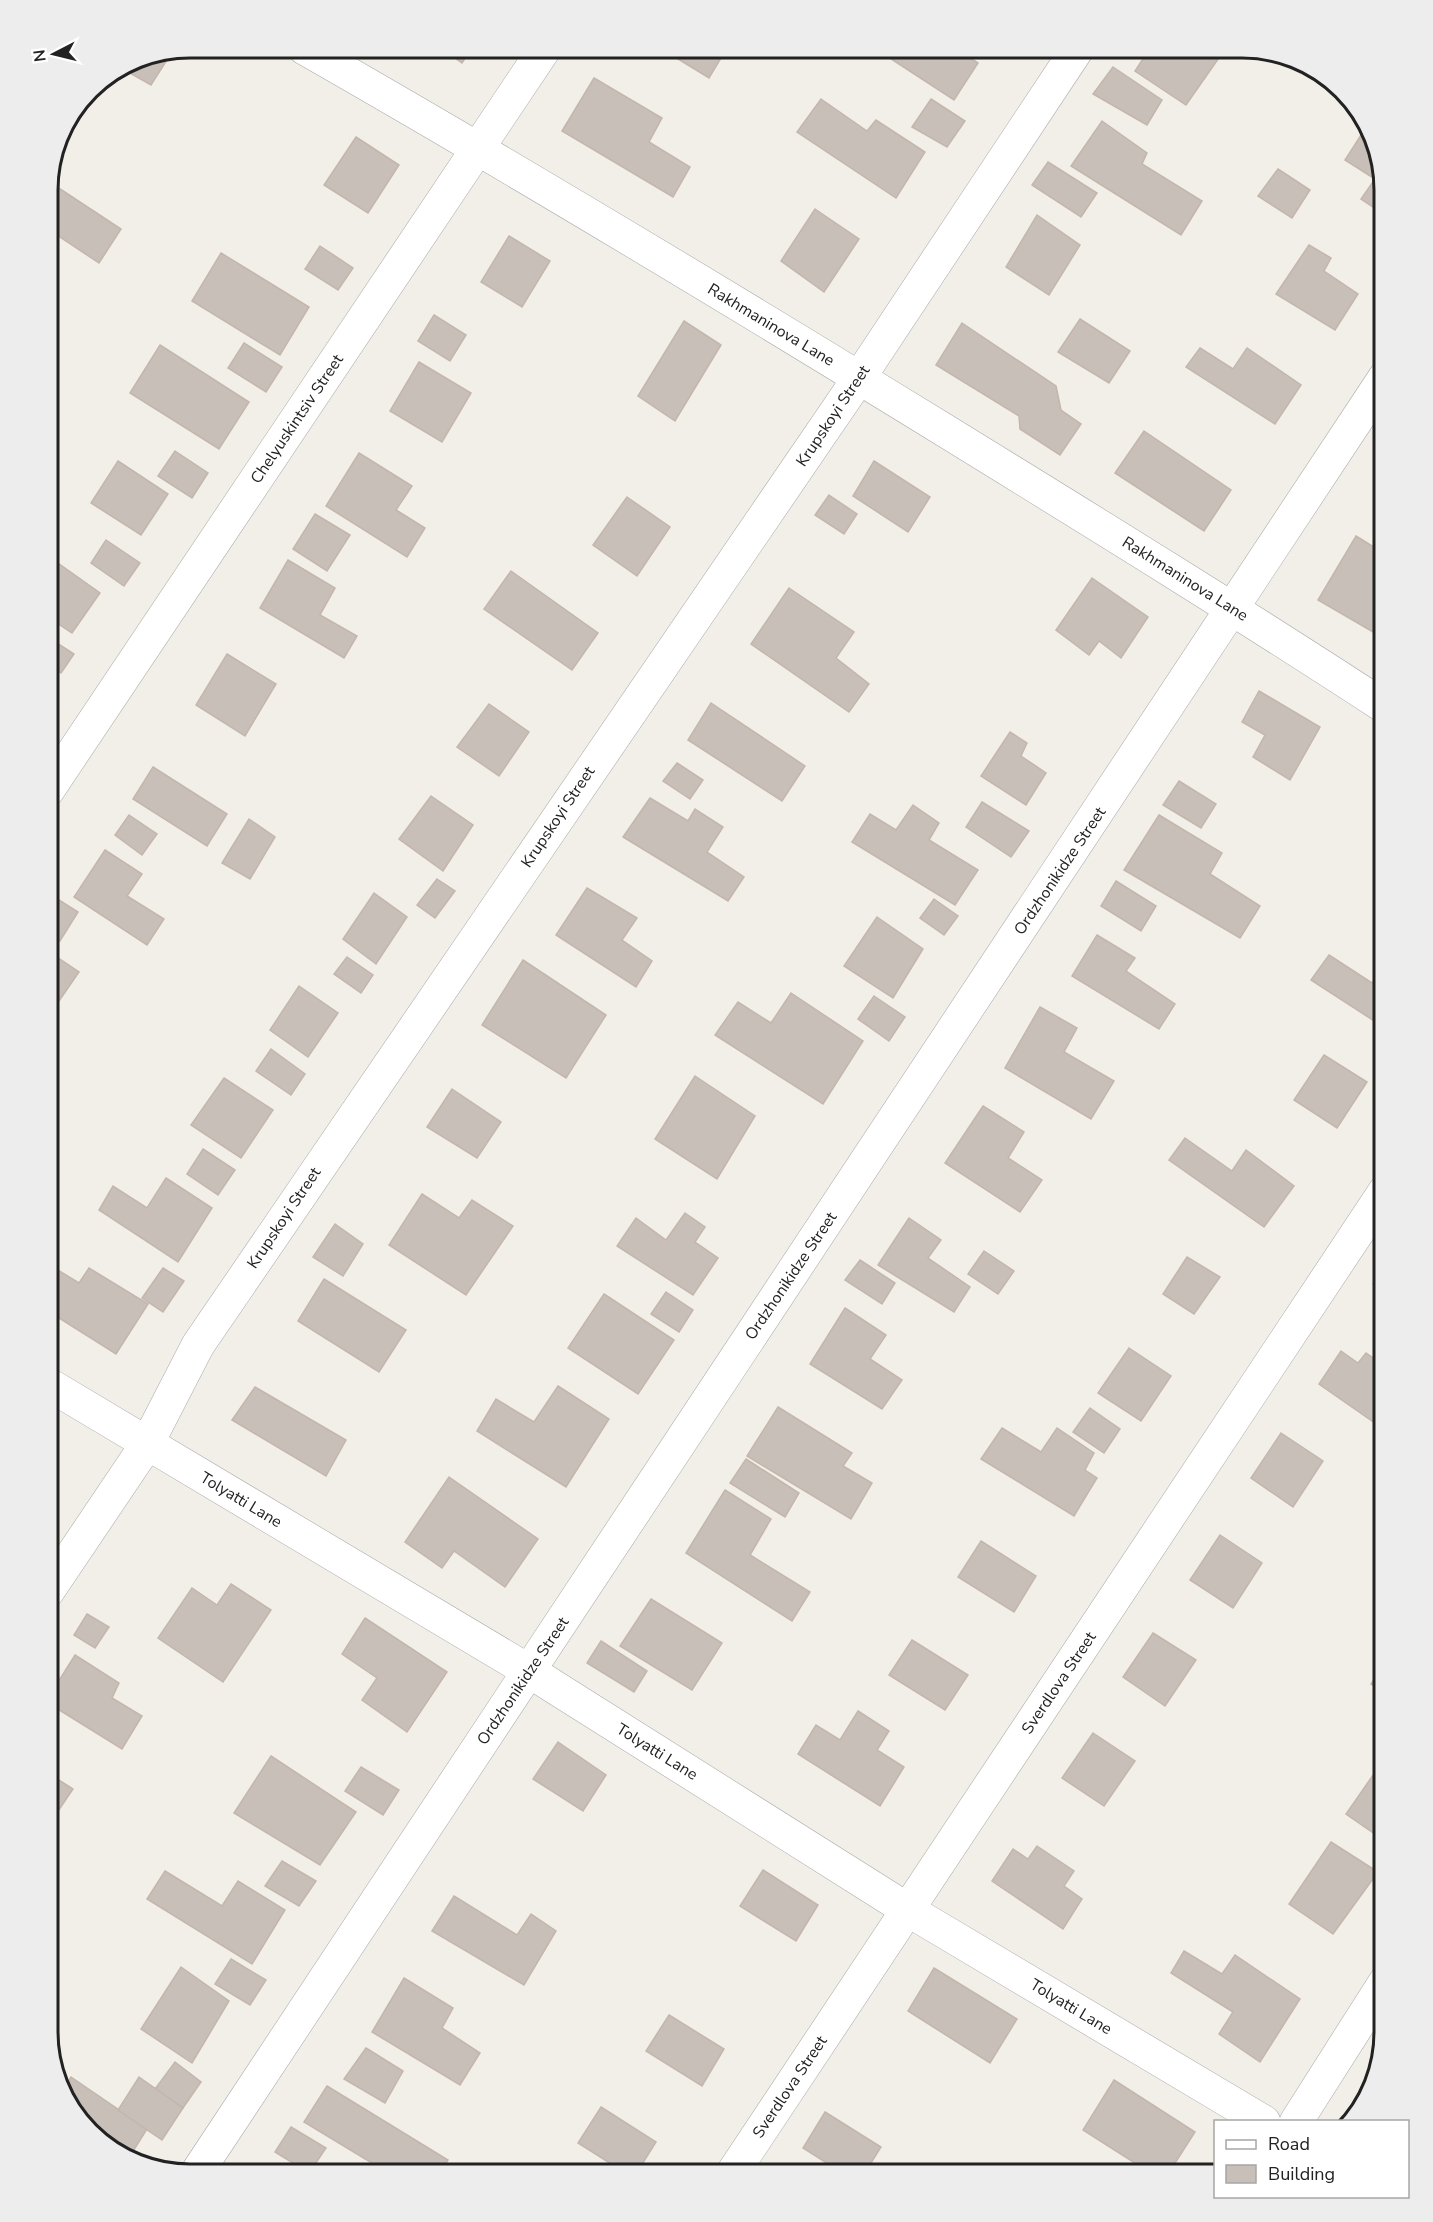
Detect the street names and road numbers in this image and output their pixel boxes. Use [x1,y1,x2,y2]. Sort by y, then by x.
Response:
street label: Rakhmaninova Lane [703,278,839,372]
street label: Chelyuskintsiv Street [245,350,349,488]
street label: Krupskoyi Street [791,361,875,471]
street label: Rakhmaninova Lane [1118,531,1252,627]
street label: Krupskoyi Street [516,762,600,872]
street label: Ordzhonikidze Street [1009,802,1111,939]
street label: Krupskoyi Street [242,1163,326,1273]
street label: Ordzhonikidze Street [740,1207,842,1344]
street label: Tolyatti Lane [196,1467,286,1533]
street label: Ordzhonikidze Street [472,1612,574,1749]
street label: Sverdlova Street [1017,1627,1102,1739]
street label: Tolyatti Lane [612,1718,702,1786]
street label: Tolyatti Lane [1026,1974,1116,2040]
street label: Sverdlova Street [748,2031,833,2143]

